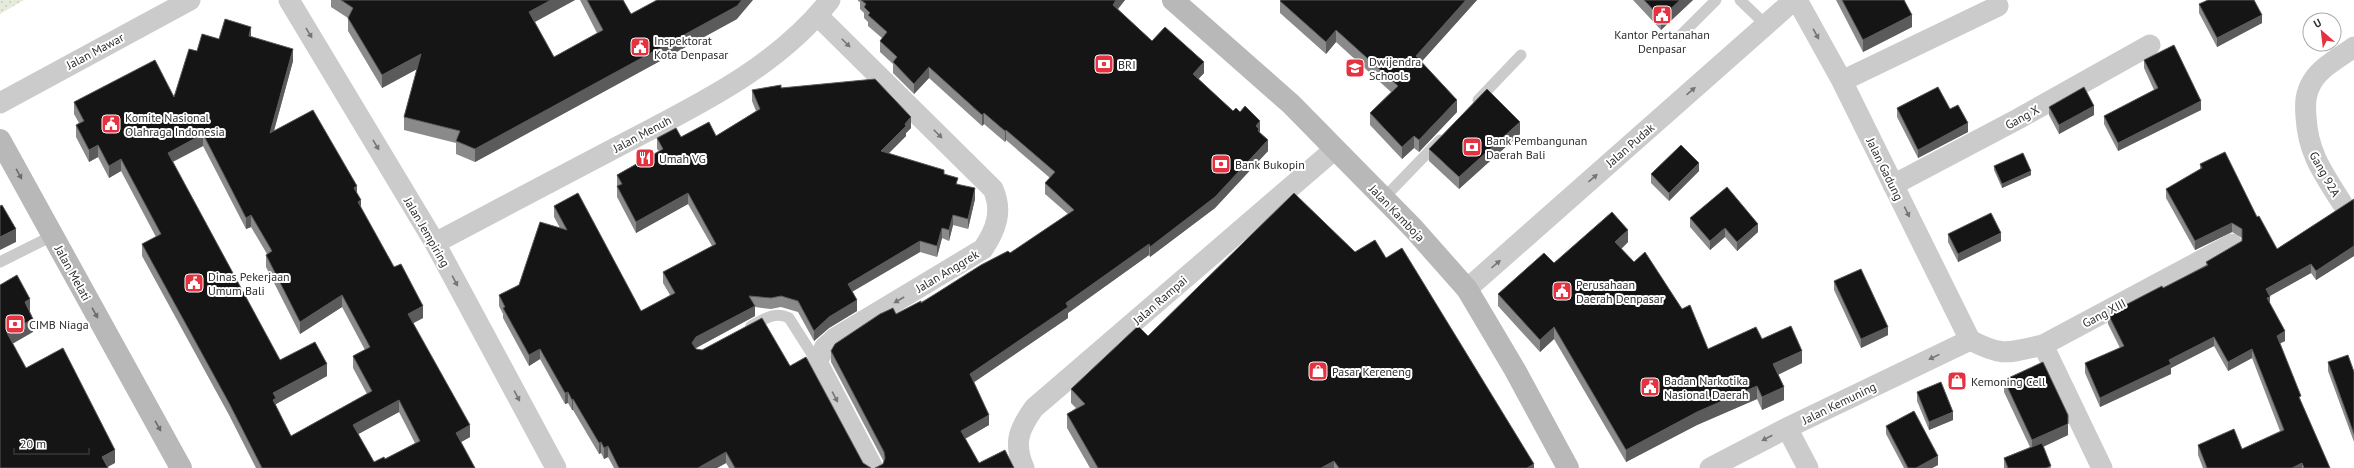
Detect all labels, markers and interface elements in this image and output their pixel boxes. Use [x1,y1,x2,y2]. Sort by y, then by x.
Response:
public building icon: Kantor Pertanahan Denpasar [1651,4,1673,26]
north arrow [2302,12,2342,52]
text: U [2311,15,2324,31]
one-way arrow [305,27,312,39]
place label: Kantor Pertanahan Denpasar [1614,27,1710,56]
one-way arrow [1813,28,1819,40]
street label: Jalan Mawar [63,30,126,73]
place label: Inspektorat Kota Denpasar [654,33,728,62]
public building icon: Inspektorat Kota Denpasar [629,36,651,58]
one-way arrow [841,38,851,48]
bank icon: BRI [1093,53,1115,75]
place label: Dwijendra Schools [1369,54,1421,83]
place label: BRI [1118,57,1136,72]
school or university icon: Dwijendra Schools [1344,57,1366,79]
one-way arrow [1686,87,1696,96]
street label: Gang X [2002,101,2042,132]
place label: Komite Nasional Olahraga Indonesia [125,110,225,139]
street label: Jalan Menuh [609,112,674,156]
public building icon: Komite Nasional Olahraga Indonesia [100,113,122,135]
street label: Jalan Pudak [1602,120,1658,171]
one-way arrow [933,130,943,139]
place label: Bank Pembangunan Daerah Bali [1486,133,1587,162]
street label: Jalan Gadung [1863,134,1907,203]
bank icon: Bank Pembangunan Daerah Bali [1461,136,1483,158]
one-way arrow [372,139,379,151]
restaurant icon: Umah VG [634,147,656,169]
street label: Gang 92A [2306,149,2344,199]
place label: Umah VG [659,151,706,166]
bank icon: Bank Bukopin [1210,153,1232,175]
place label: Bank Bukopin [1235,157,1305,172]
one-way arrow [15,168,22,180]
one-way arrow [1588,173,1599,182]
street label: Jalan Kamboja [1365,181,1428,245]
street label: Jalan Jempiring [401,194,453,270]
one-way arrow [1903,207,1910,218]
street label: Jalan Melati [51,242,94,303]
street label: Jalan Anggrek [912,246,981,296]
one-way arrow [1491,259,1501,268]
place label: Dinas Pekerjaan Umum Bali [208,269,290,298]
public building icon: Dinas Pekerjaan Umum Bali [183,272,205,294]
street label: Jalan Rampai [1129,272,1190,328]
one-way arrow [452,276,458,287]
place label: Perusahaan Daerah Denpasar [1576,277,1664,306]
public building icon: Perusahaan Daerah Denpasar [1551,280,1573,302]
street label: Gang XIII [2080,295,2128,331]
one-way arrow [893,296,905,303]
one-way arrow [91,307,98,319]
bank icon: CIMB Niaga [4,313,26,335]
place label: CIMB Niaga [29,317,89,332]
one-way arrow [1929,354,1940,360]
shop icon: Pasar Kereneng [1307,360,1329,382]
place label: Pasar Kereneng [1332,364,1411,379]
shop icon: Kemoning Cell [1946,370,1968,392]
place label: Badan Narkotika Nasional Daerah [1664,373,1748,402]
place label: Kemoning Cell [1971,374,2046,389]
public building icon: Badan Narkotika Nasional Daerah [1639,376,1661,398]
street label: Jalan Kemuning [1799,379,1878,428]
one-way arrow [514,390,520,402]
one-way arrow [832,391,839,403]
one-way arrow [155,420,161,432]
scale bar [14,430,89,456]
one-way arrow [1762,435,1773,442]
text: 20 m [20,436,46,451]

